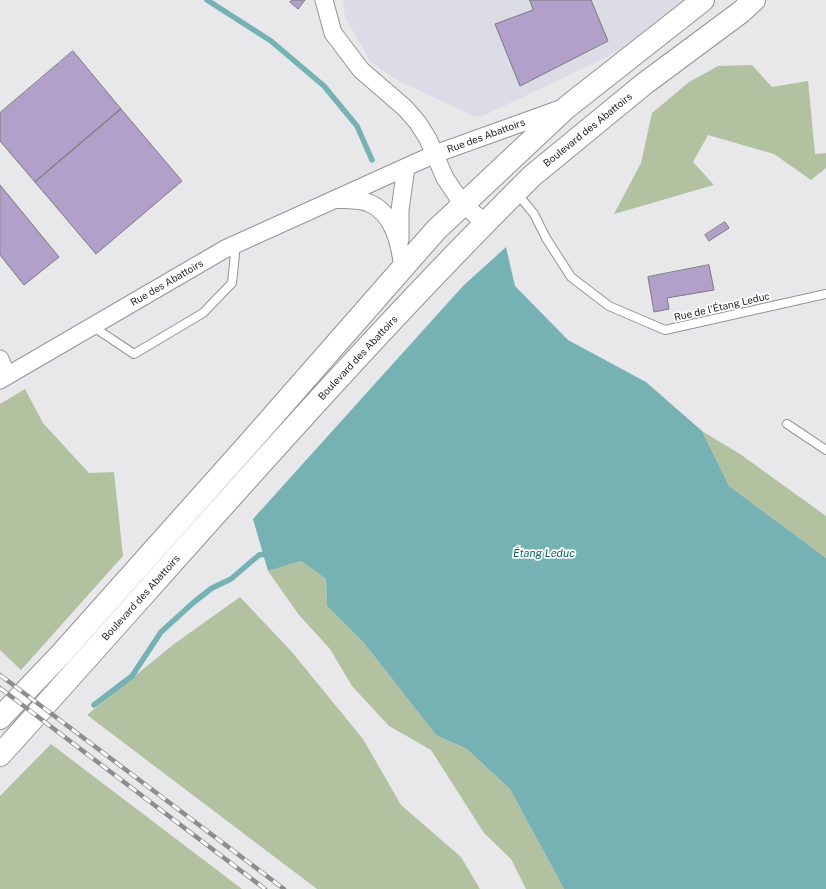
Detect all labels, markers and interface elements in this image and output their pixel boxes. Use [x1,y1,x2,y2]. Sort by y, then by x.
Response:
street label: Boulevard des Abattoirs [541,90,635,170]
street label: Rue des Abattoirs [445,116,527,156]
street label: Rue des Abattoirs [128,257,206,309]
street label: Rue de l'Étang Leduc [673,290,771,324]
street label: Boulevard des Abattoirs [316,313,400,403]
water label: Étang Leduc [513,547,575,561]
street label: Boulevard des Abattoirs [99,553,183,643]

